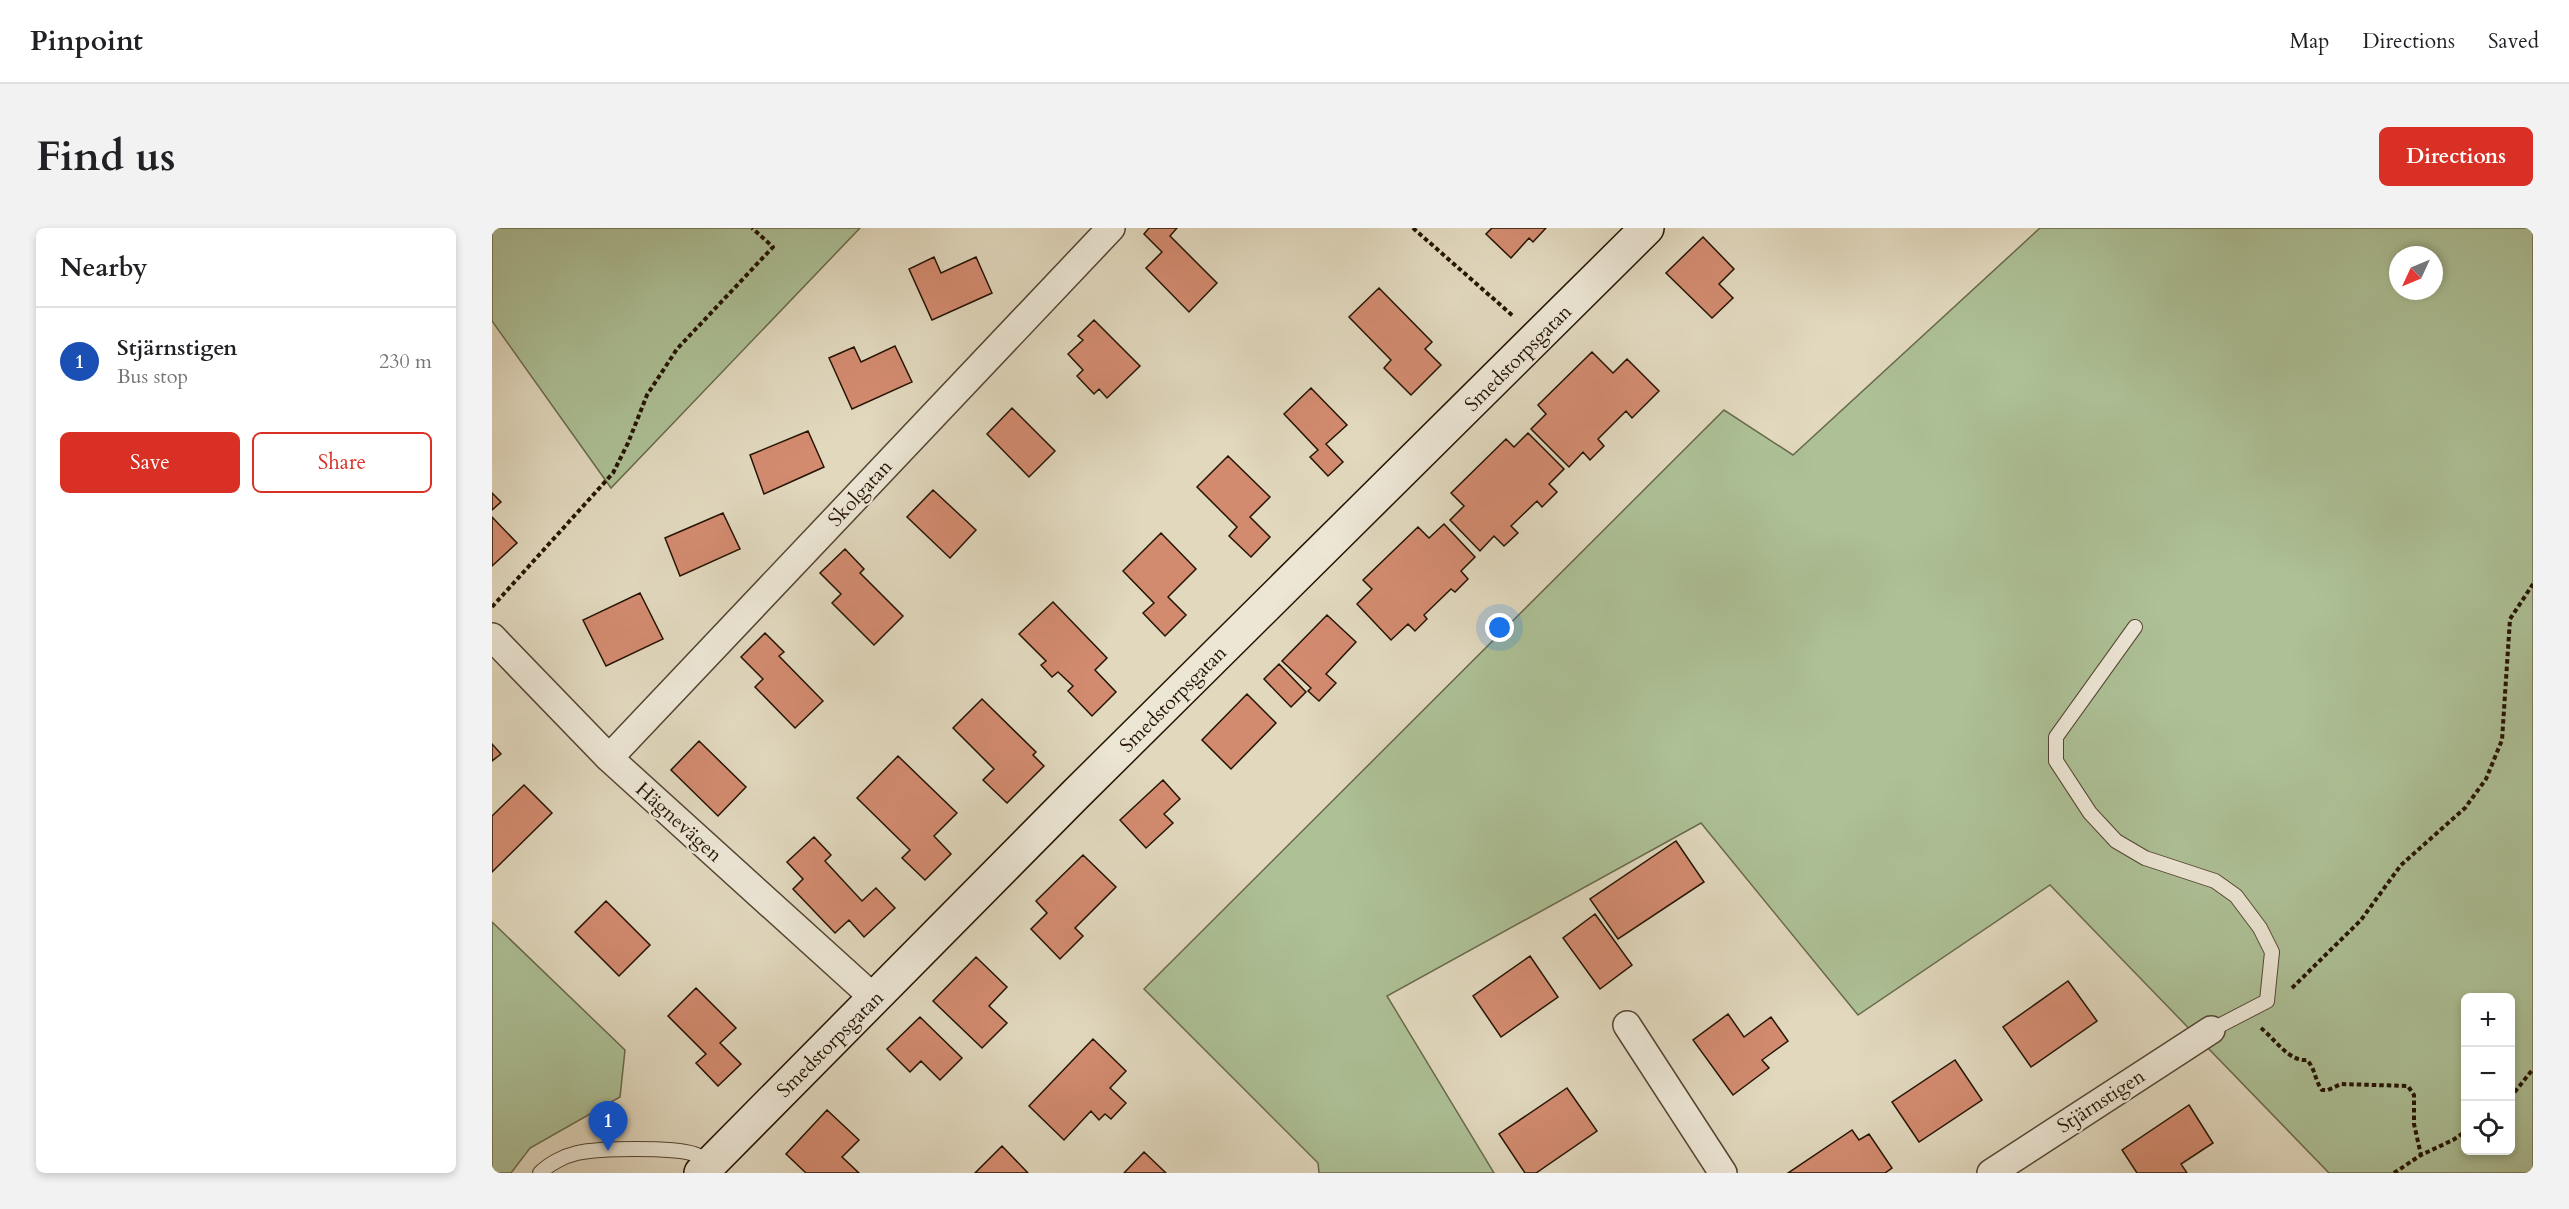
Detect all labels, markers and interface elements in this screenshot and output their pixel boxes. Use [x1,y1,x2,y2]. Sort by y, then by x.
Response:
text: Pinpoint [30,22,143,60]
text: Map [2289,27,2329,56]
text: Directions [2362,27,2455,56]
text: Saved [2488,27,2539,56]
button: Directions [2379,127,2533,186]
text: Find us [36,128,176,185]
north arrow [2389,246,2443,300]
text: Nearby [60,250,148,285]
street label: Smedstorpsgatan [1458,298,1578,418]
text: Stjärnstigen [117,333,237,363]
text: 1 [74,348,85,375]
text: 230 m [379,348,432,375]
text: Bus stop [117,363,188,390]
button: Save [60,432,240,493]
button: Share [252,432,432,493]
street label: Skolgatan [822,453,899,532]
your location [1485,613,1514,642]
street label: Smedstorpsgatan [1113,639,1233,759]
street label: Hägnevägen [630,776,729,869]
street label: Smedstorpsgatan [770,984,890,1104]
map controls [2461,993,2515,1155]
button: + [2461,993,2515,1047]
button: − [2461,1047,2515,1101]
street label: Stjärnstigen [2052,1062,2151,1139]
button: locate [2461,1101,2515,1155]
pin: 1 [588,1102,628,1151]

